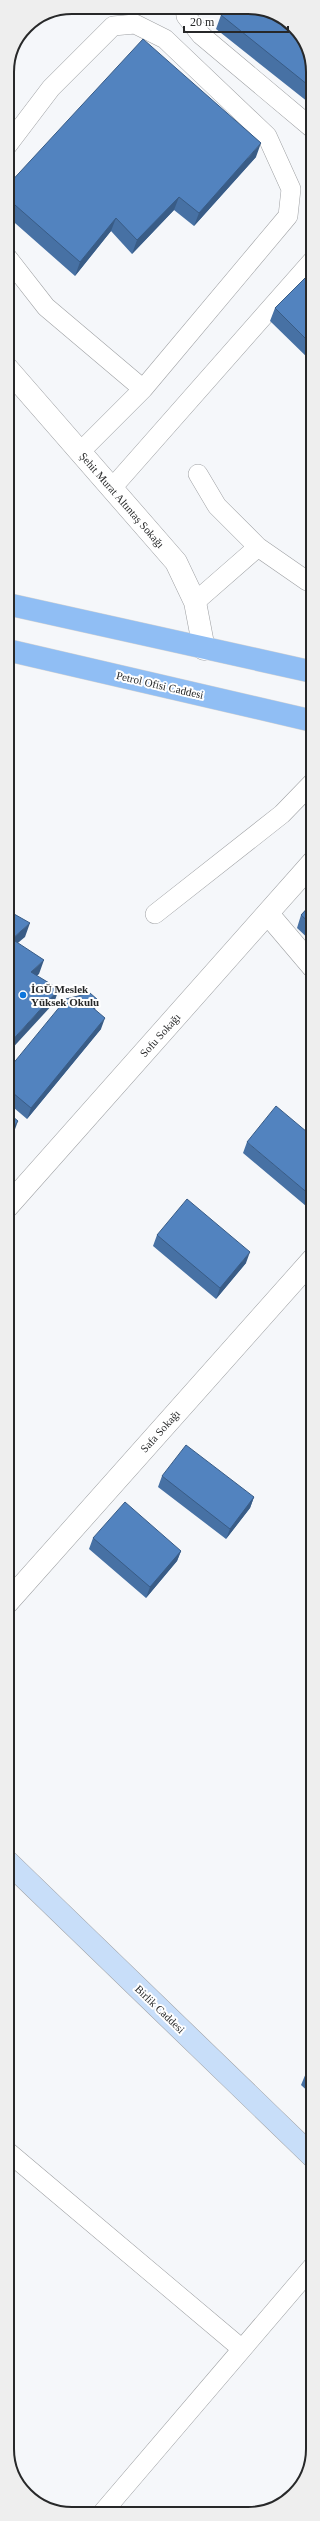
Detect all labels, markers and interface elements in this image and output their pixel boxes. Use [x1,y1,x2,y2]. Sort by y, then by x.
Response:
scale bar [184,8,288,34]
text: 20 m [190,15,215,29]
street label: Şehit Murat Altıntaş Sokağı [77,450,167,550]
street label: Petrol Ofisi Caddesi [115,669,205,701]
place label: İGÜ Meslek Yüksek Okulu [31,983,99,1008]
marker: İGÜ Meslek Yüksek Okulu [18,990,28,1000]
street label: Sofu Sokağı [137,1011,183,1059]
street label: Safa Sokağı [138,1407,182,1455]
street label: Birlik Caddesi [133,1983,187,2035]

